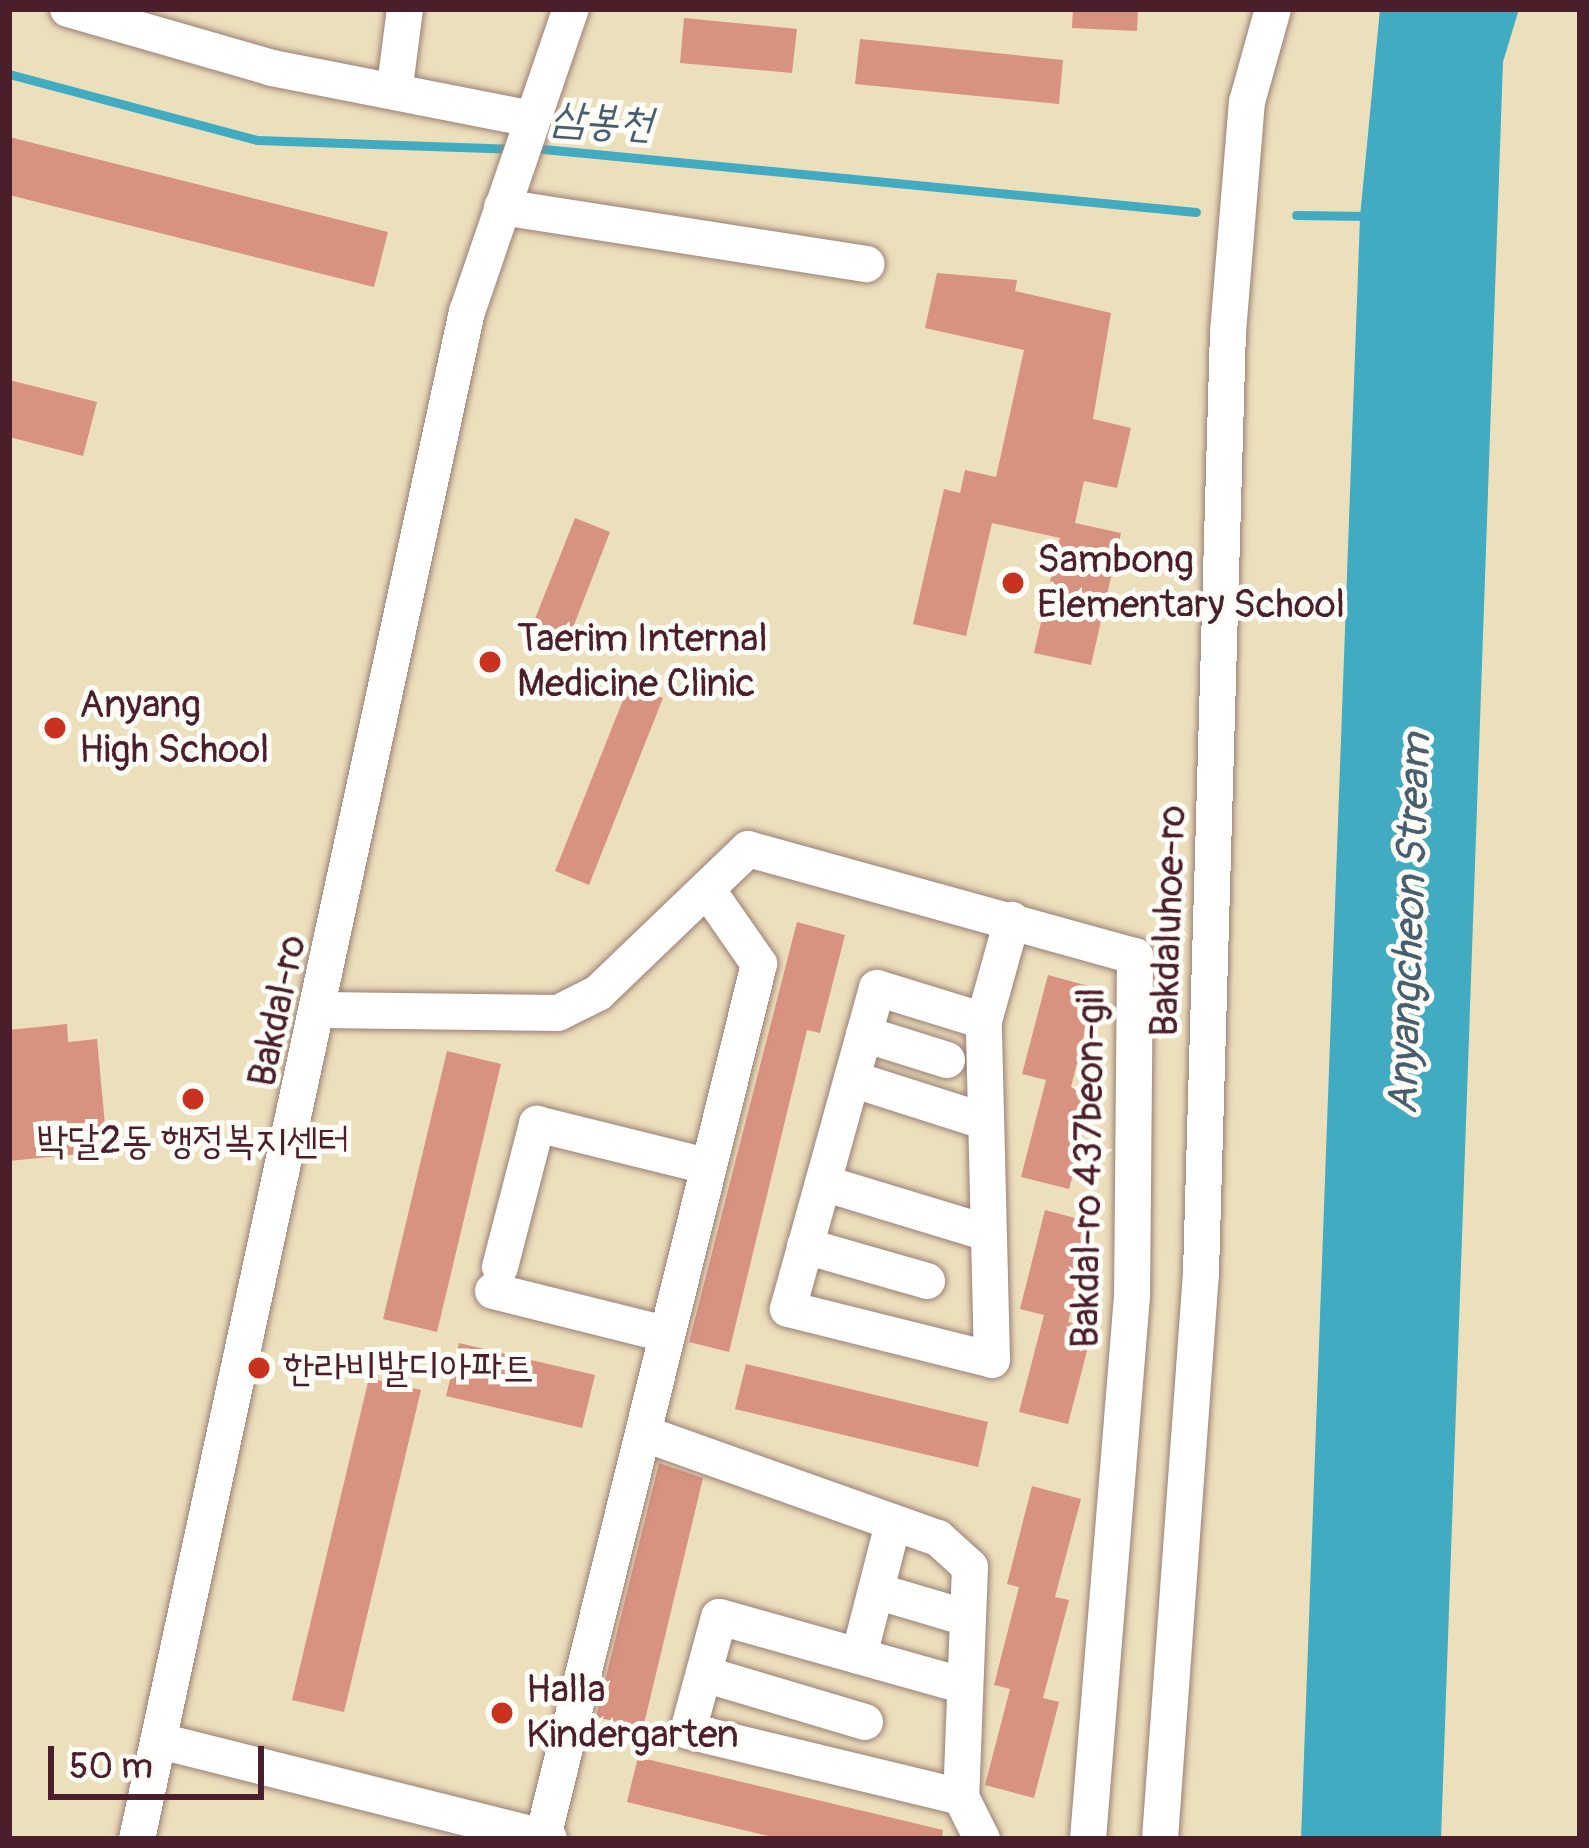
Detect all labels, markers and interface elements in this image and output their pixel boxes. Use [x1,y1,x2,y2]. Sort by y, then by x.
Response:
water label: 삼봉천 [550,92,654,150]
place label: Sambong Elementary School [1037,538,1345,629]
marker: Sambong Elementary School [1000,570,1026,596]
place label: Taerim Internal Medicine Clinic [517,617,768,708]
marker: Taerim Internal Medicine Clinic [474,646,506,678]
place label: Anyang High School [79,683,269,774]
marker: Anyang High School [42,715,68,741]
water label: Anyangcheon Stream [1378,733,1442,1115]
street label: Bakdaluhoe-ro [1142,804,1196,1038]
street label: Bakdal-ro [239,931,317,1091]
street label: Bakdal-ro 437beon-gil [1062,987,1116,1349]
marker: 박달2동 행정복지센터 [180,1086,206,1112]
place label: 박달2동 행정복지센터 [37,1118,349,1164]
place label: 한라비발디아파트 [283,1345,534,1391]
marker: 한라비발디아파트 [246,1355,272,1381]
place label: Halla Kindergarten [526,1668,739,1759]
marker: Halla Kindergarten [489,1700,515,1726]
scale bar [54,1722,270,1796]
text: 50 m [69,1744,153,1789]

